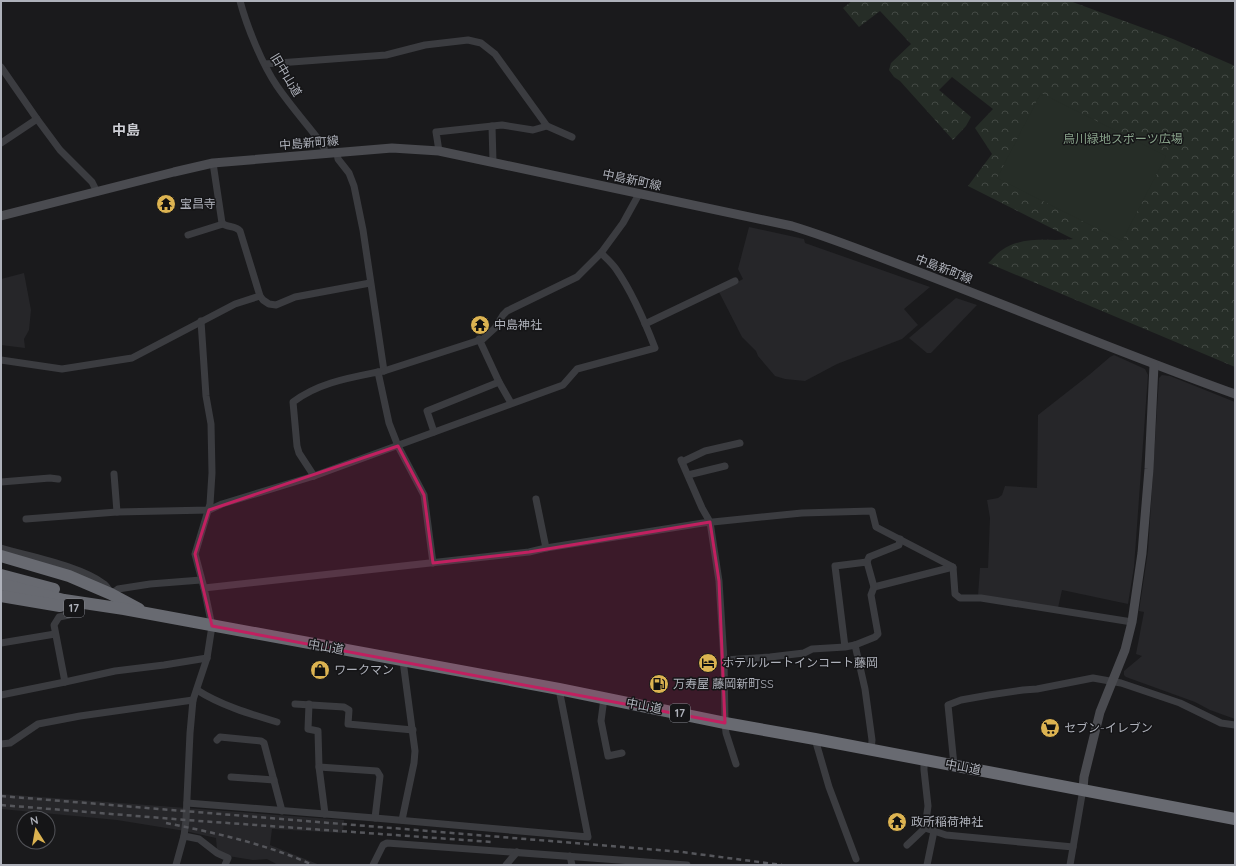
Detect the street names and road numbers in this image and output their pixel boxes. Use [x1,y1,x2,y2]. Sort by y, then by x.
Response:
street label: 旧中山道 [268,50,305,99]
street label: 中島新町線 [278,132,340,153]
street label: 中島新町線 [601,166,663,193]
street label: 中島新町線 [913,251,975,286]
road number: 17 [64,599,84,617]
street label: 中山道 [307,636,345,657]
street label: 中山道 [625,695,663,716]
road number: 17 [670,704,690,722]
street label: 中山道 [944,756,982,777]

